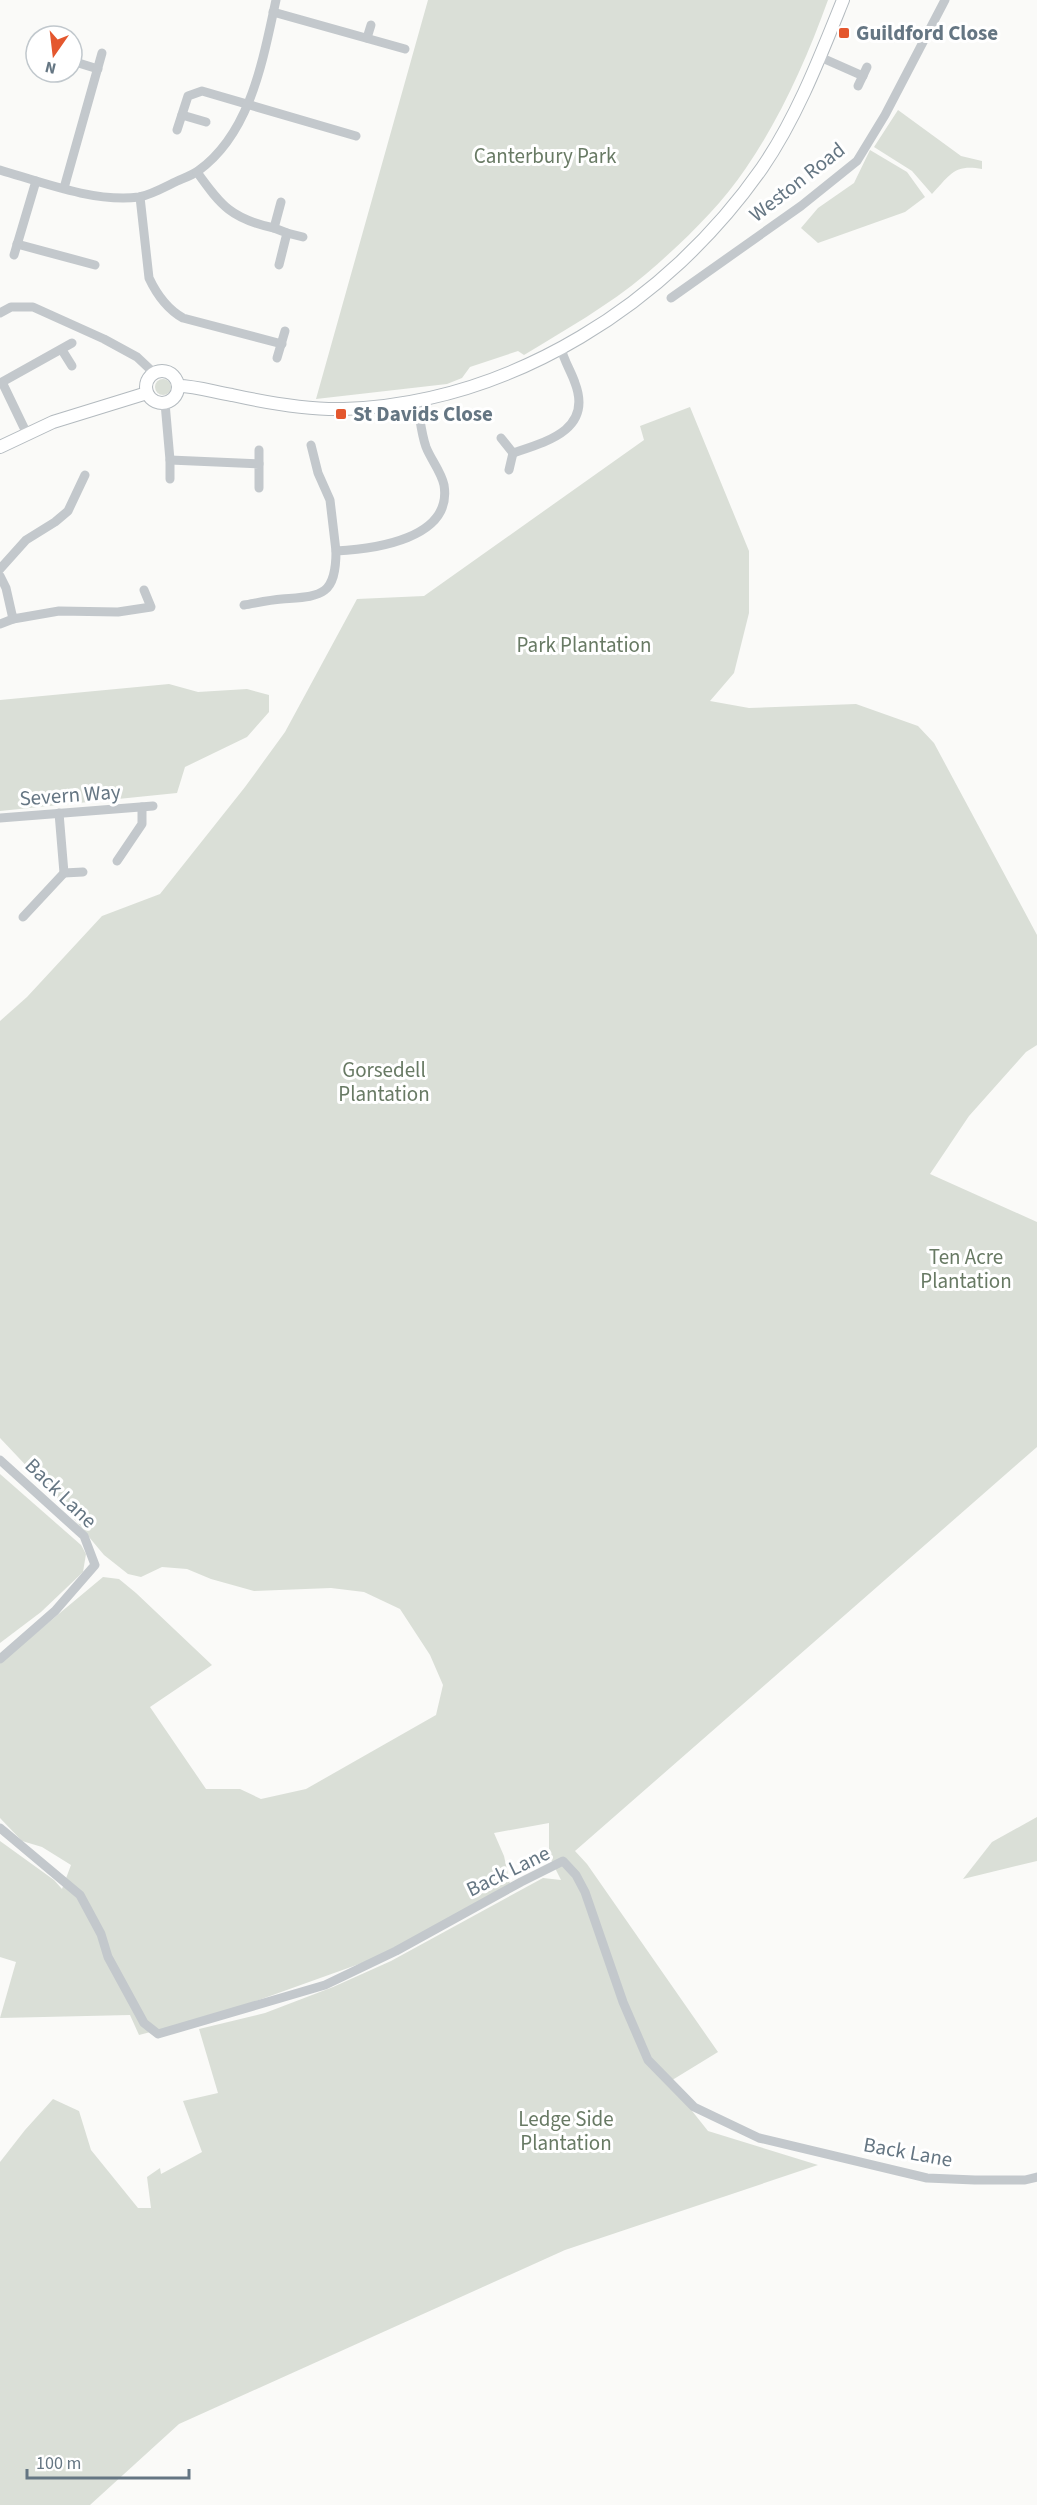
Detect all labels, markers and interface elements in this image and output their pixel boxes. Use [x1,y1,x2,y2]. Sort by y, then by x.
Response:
place label: Guildford Close [856,18,998,48]
north arrow [24,24,84,84]
marker: Guildford Close [837,26,851,40]
text: N [43,56,58,80]
street label: Weston Road [743,135,851,229]
park label: Canterbury Park [474,141,617,171]
place label: St Davids Close [353,399,493,429]
marker: St Davids Close [334,407,348,421]
park label: Park Plantation [517,630,651,660]
street label: Severn Way [18,776,122,814]
park label: Gorsedell Plantation [338,1055,430,1109]
park label: Ten Acre Plantation [920,1242,1012,1296]
street label: Back Lane [18,1451,104,1535]
street label: Back Lane [461,1838,555,1904]
park label: Ledge Side Plantation [518,2104,614,2158]
street label: Back Lane [861,2129,955,2175]
scale bar [27,2442,189,2480]
text: 100 m [36,2451,81,2476]

